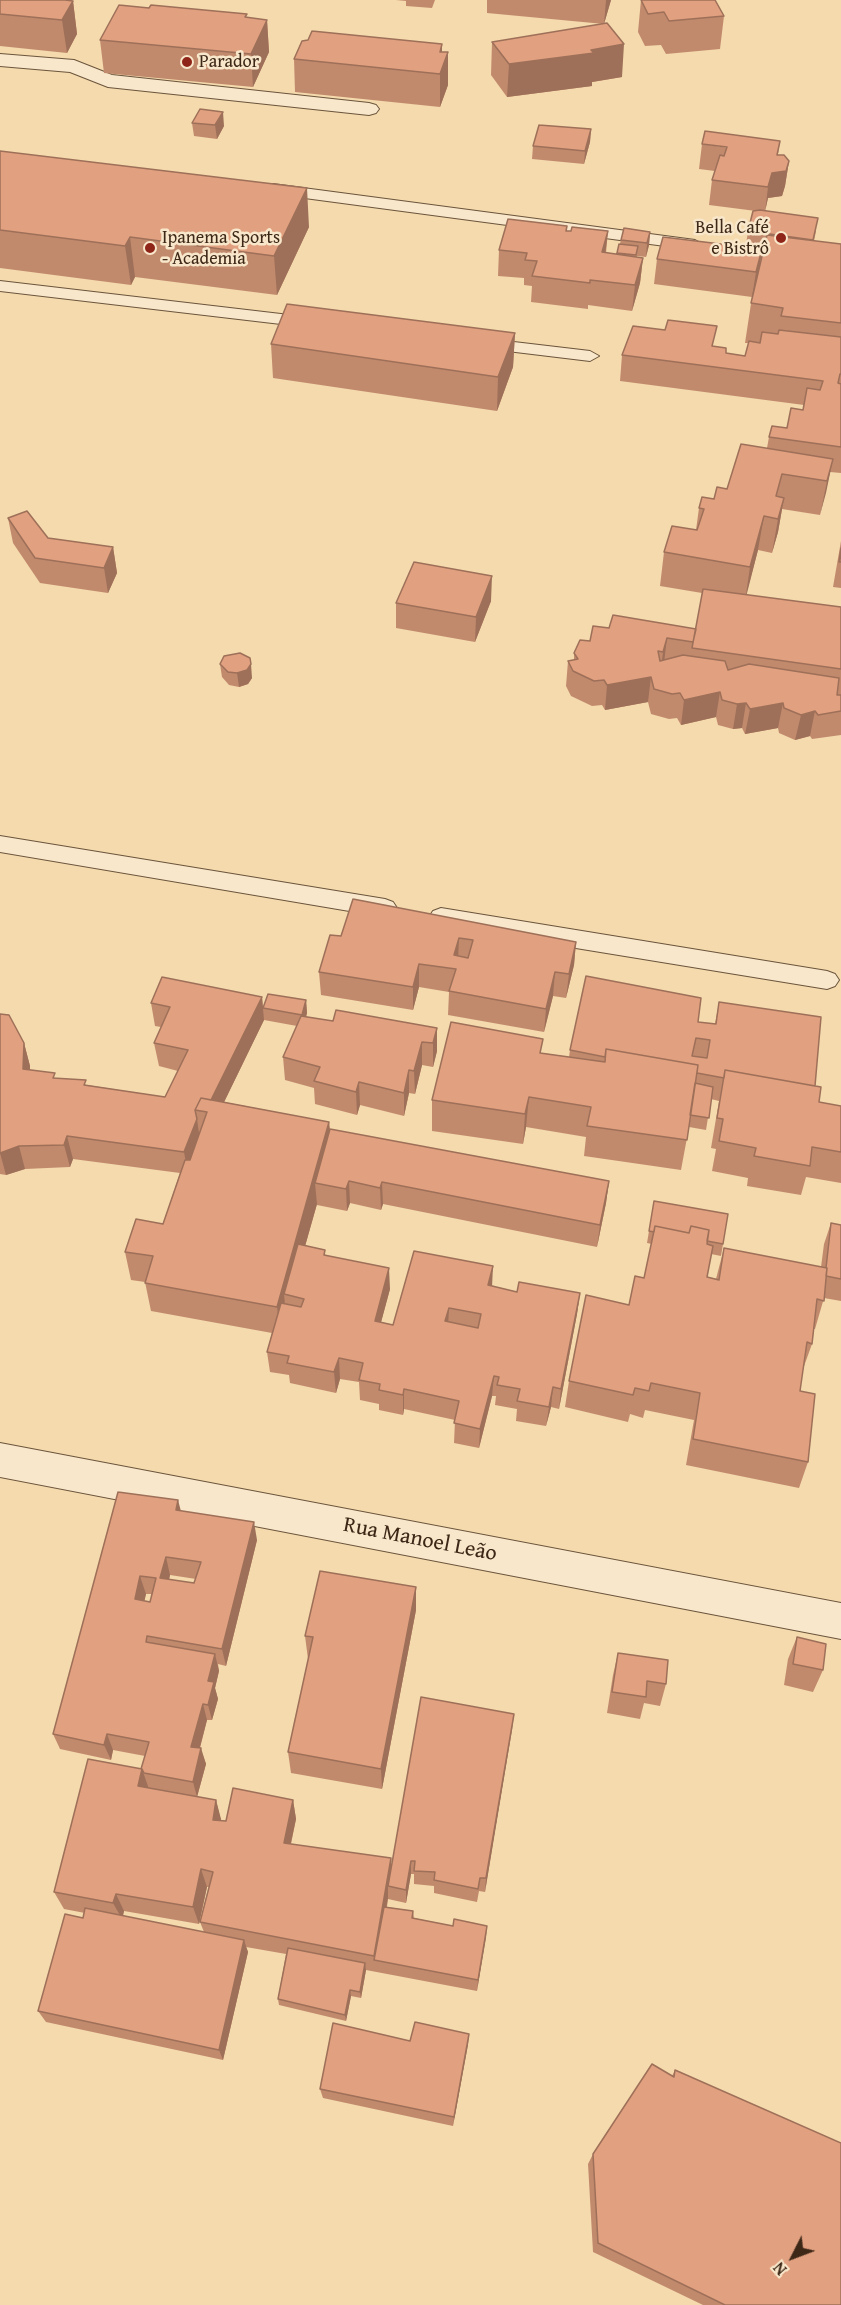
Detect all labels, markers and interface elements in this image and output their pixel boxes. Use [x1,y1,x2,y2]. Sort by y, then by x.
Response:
place label: Parador [199,51,259,73]
marker: Parador [180,55,194,69]
place label: Bella Café e Bistrô [695,217,769,260]
place label: Ipanema Sports - Academia [162,227,280,270]
marker: Bella Café e Bistrô [774,231,788,245]
marker: Ipanema Sports - Academia [143,241,157,255]
street label: Rua Manoel Leão [341,1512,499,1568]
north arrow [763,2227,823,2287]
text: N [767,2257,792,2281]

